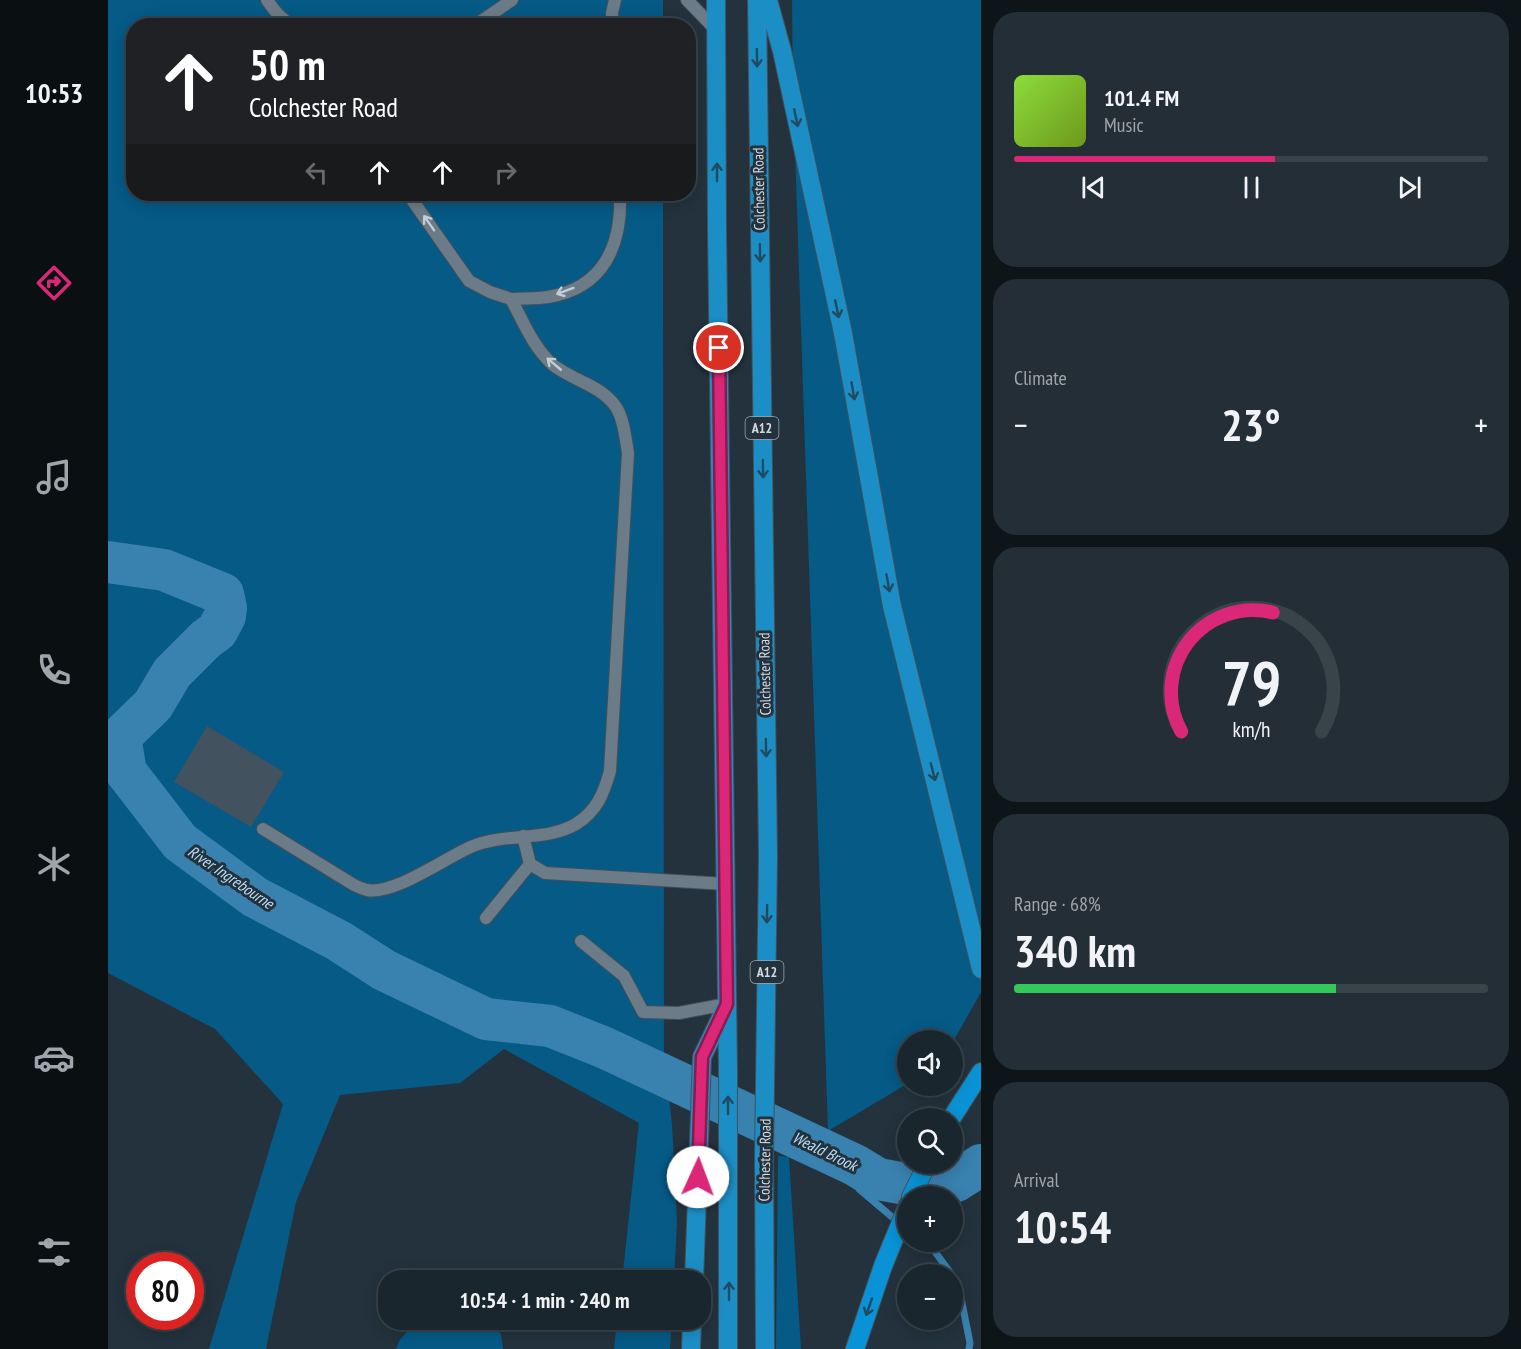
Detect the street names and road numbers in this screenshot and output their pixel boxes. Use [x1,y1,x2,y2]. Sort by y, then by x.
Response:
street label: Colchester Road [748,147,769,231]
road number: A12 [746,417,778,439]
street label: Colchester Road [754,632,775,716]
road number: A12 [750,961,784,983]
street label: Colchester Road [754,1118,775,1202]

